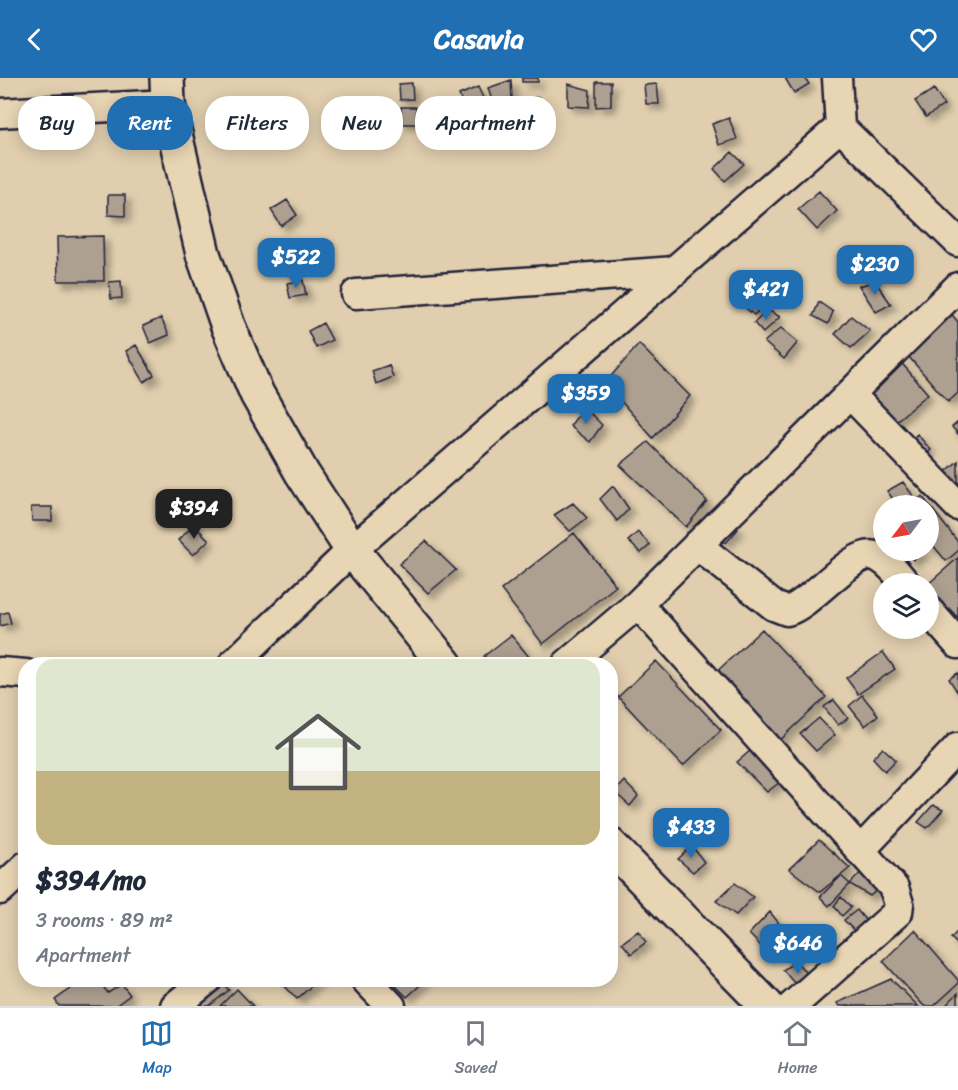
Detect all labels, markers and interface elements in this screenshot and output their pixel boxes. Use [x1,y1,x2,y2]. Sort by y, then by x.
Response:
text: Casavia [434,15,524,63]
icon: back [18,23,51,56]
icon: heart [907,23,940,56]
chip: Buy [18,96,95,150]
chip: Rent [107,96,193,150]
chip: Filters [205,96,309,150]
chip: New [321,96,403,150]
chip: Apartment [415,96,556,150]
pin: $522 [260,238,332,289]
text: $522 [272,240,320,275]
pin: $230 [839,245,911,296]
text: $230 [851,247,899,282]
pin: $421 [730,270,802,321]
text: $421 [743,272,789,307]
pin: $359 [550,374,622,425]
text: $359 [562,376,610,411]
pin: $394 [158,489,230,540]
text: $394 [169,491,219,526]
north arrow [873,495,939,561]
map controls [873,495,939,639]
button: layers [873,573,939,639]
icon: home [264,698,372,806]
pin: $433 [655,808,727,859]
text: $433 [667,810,715,845]
text: $394/mo [36,857,146,903]
text: 3 rooms · 89 m² [36,903,173,938]
pin: $646 [762,924,834,975]
text: $646 [774,926,822,961]
text: Apartment [36,938,130,973]
tab: Map [140,1017,173,1082]
tab: Saved [454,1017,497,1082]
tab: Home [778,1017,818,1082]

